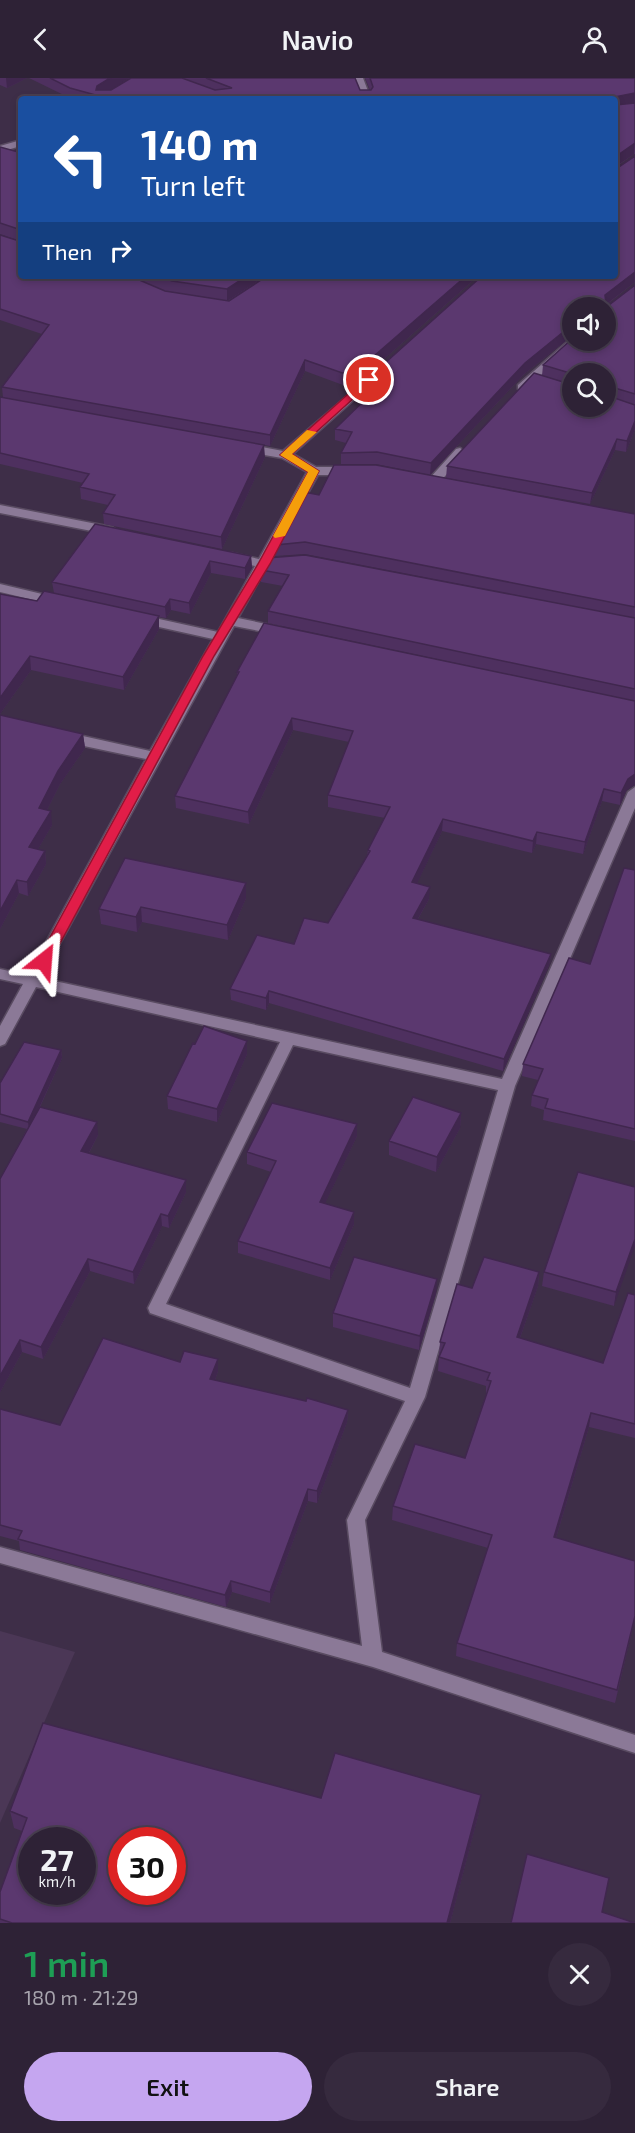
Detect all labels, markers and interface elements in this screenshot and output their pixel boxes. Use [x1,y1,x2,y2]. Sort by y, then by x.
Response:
icon: back [24,23,57,56]
text: Navio [281,23,354,55]
icon: person [578,23,611,56]
text: 140 m [141,118,258,168]
icon: left [42,120,120,198]
text: Turn left [141,169,245,201]
icon: right [104,234,137,267]
text: Then [42,238,92,264]
map controls [562,297,616,417]
button: sound [562,297,616,351]
pin [343,354,394,405]
icon: arrive [352,363,385,396]
button: search [562,363,616,417]
position arrow [12,929,76,993]
speed limit sign: 30 [108,1827,186,1905]
text: 27 [40,1841,74,1877]
text: km/h [38,1872,76,1890]
text: 1 min [24,1941,109,1984]
button: close [548,1943,611,2006]
text: 180 m · 21:29 [24,1985,138,2009]
button: Exit [24,2052,312,2121]
button: Share [324,2052,611,2121]

